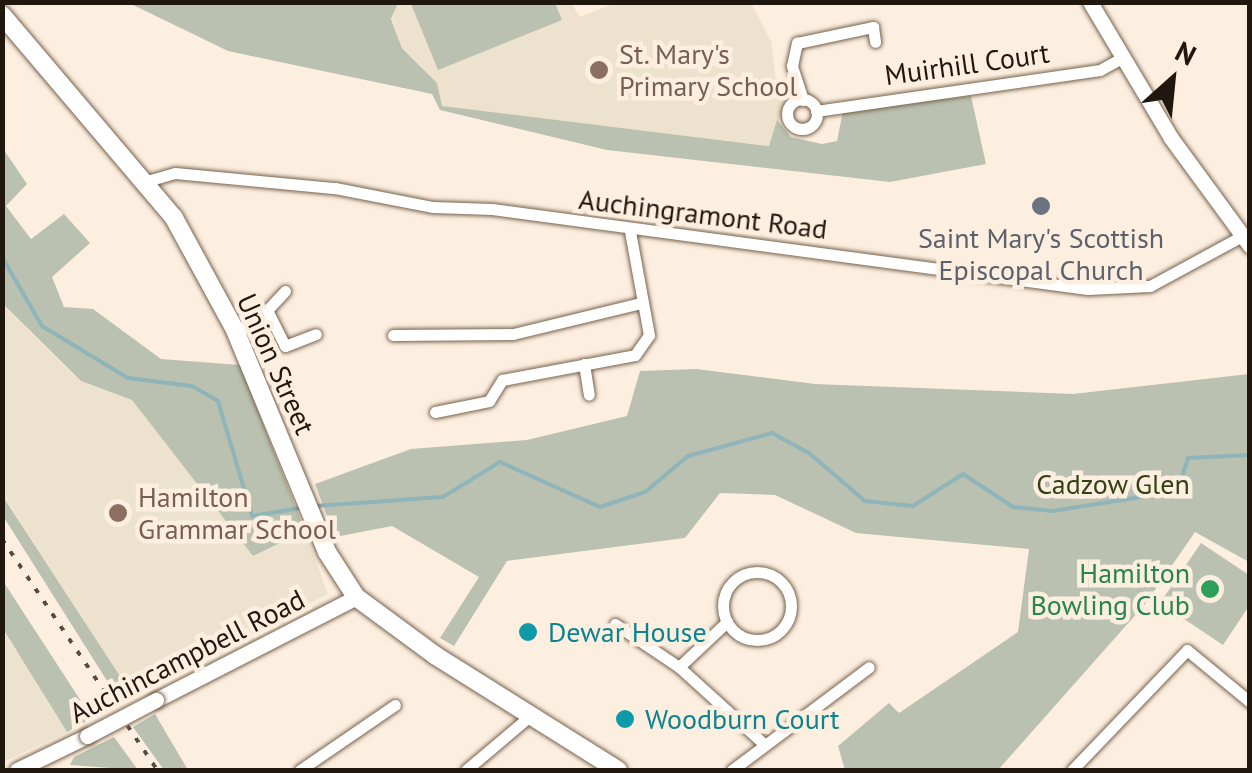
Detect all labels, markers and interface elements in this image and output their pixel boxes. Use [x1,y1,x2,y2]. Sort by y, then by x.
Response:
north arrow [1122,30,1222,130]
text: N [1169,32,1202,73]
street label: Muirhill Court [883,36,1051,92]
place label: St. Mary's Primary School [619,37,798,103]
marker: St. Mary's Primary School [588,59,610,81]
street label: Auchingramont Road [577,182,829,246]
marker: Saint Mary's Scottish Episcopal Church [1030,195,1052,217]
place label: Saint Mary's Scottish Episcopal Church [918,221,1164,287]
street label: Union Street [230,288,322,440]
park label: Cadzow Glen [1036,467,1190,501]
place label: Hamilton Grammar School [138,480,336,546]
marker: Hamilton Grammar School [107,502,129,524]
place label: Hamilton Bowling Club [1030,556,1190,622]
marker: Hamilton Bowling Club [1199,578,1221,600]
street label: Auchincampbell Road [64,582,310,730]
place label: Dewar House [548,615,707,649]
marker: Dewar House [517,621,539,643]
place label: Woodburn Court [645,702,840,736]
marker: Woodburn Court [614,708,636,730]

